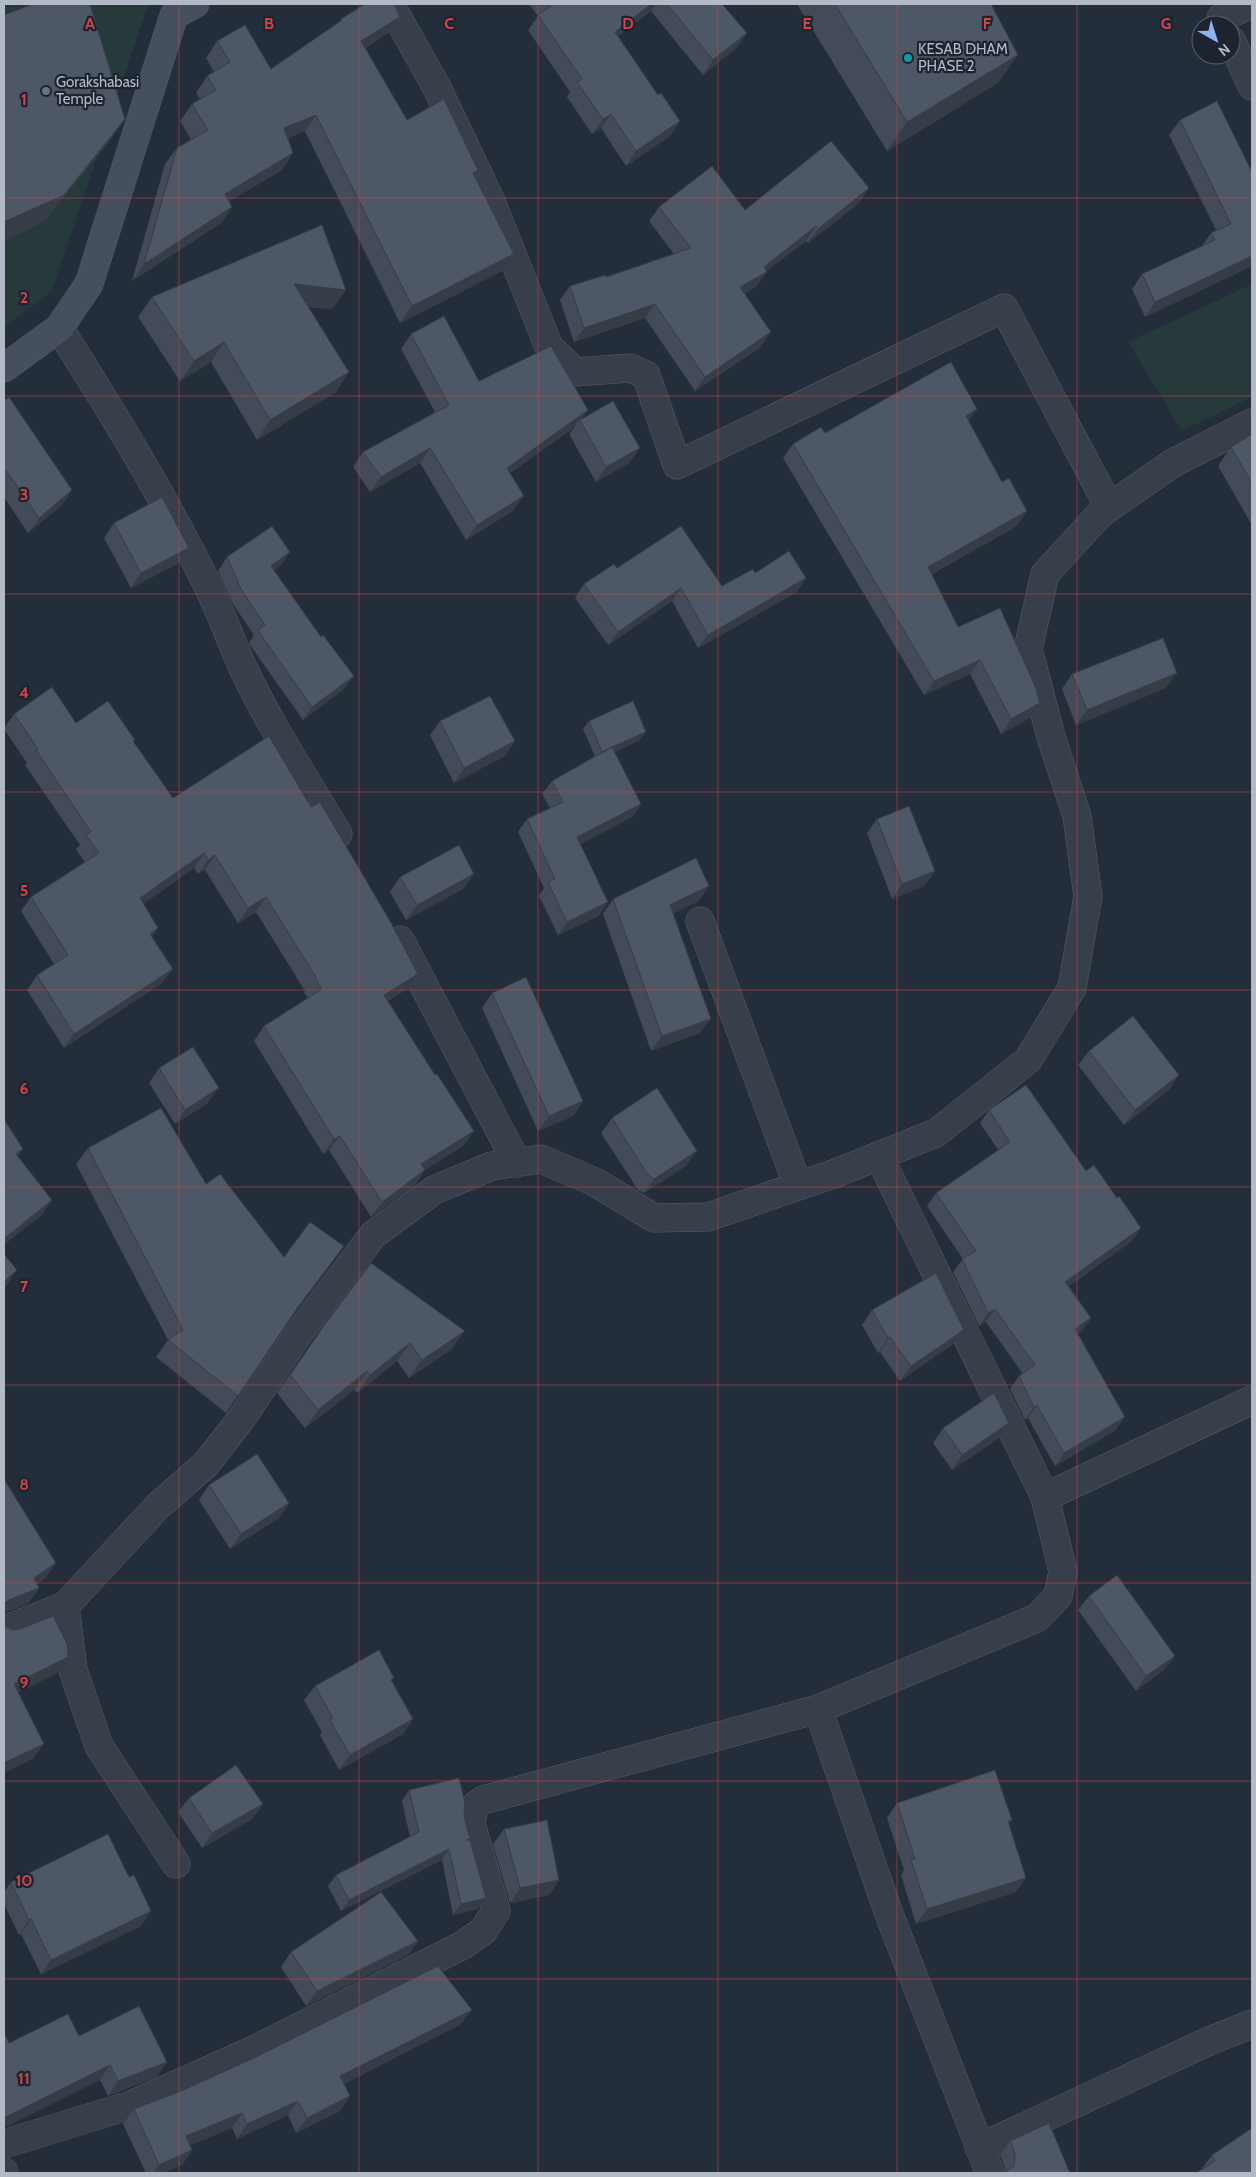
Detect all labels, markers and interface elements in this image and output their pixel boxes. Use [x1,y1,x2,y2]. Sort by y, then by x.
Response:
text: A [85,14,95,33]
text: B [264,14,274,33]
text: C [444,14,454,33]
text: D [622,14,634,33]
text: E [802,14,812,33]
text: F [983,14,992,33]
text: G [1161,14,1171,33]
north arrow [1191,15,1241,65]
place label: KESAB DHAM PHASE 2 [918,40,1008,75]
text: N [1215,40,1234,60]
marker: KESAB DHAM PHASE 2 [902,52,914,64]
place label: Gorakshabasi Temple [56,73,139,108]
marker: Gorakshabasi Temple [40,85,52,97]
text: 1 [21,90,27,109]
text: 2 [20,288,28,307]
text: 3 [20,485,28,504]
text: 4 [19,683,29,702]
text: 5 [20,881,28,900]
text: 6 [20,1079,29,1098]
text: 7 [20,1277,29,1296]
text: 8 [19,1475,29,1494]
text: 9 [20,1673,29,1692]
text: 10 [15,1871,33,1890]
text: 11 [18,2069,30,2088]

